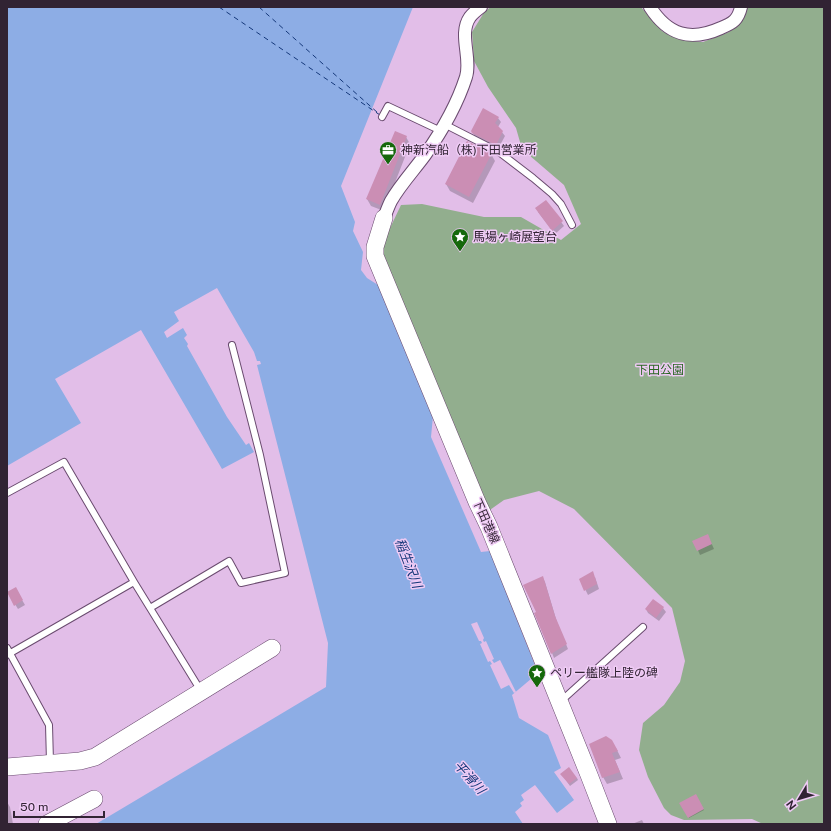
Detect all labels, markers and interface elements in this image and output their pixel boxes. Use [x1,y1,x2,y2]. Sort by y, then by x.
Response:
office icon: 神新汽船（株)下田営業所 [378,140,398,165]
place label: 神新汽船（株)下田営業所 [401,143,537,157]
place icon: 馬場ヶ崎展望台 [450,227,470,252]
place label: 馬場ヶ崎展望台 [473,230,557,244]
park label: 下田公園 [636,363,684,377]
street label: 下田港線 [470,496,502,546]
water label: 稲生沢川 [392,536,426,592]
place icon: ペリー艦隊上陸の碑 [527,663,547,688]
place label: ペリー艦隊上陸の碑 [550,666,658,680]
water label: 平滑川 [451,758,490,798]
north arrow [779,779,819,819]
scale bar [14,793,104,819]
text: N [784,798,798,812]
text: 50 m [20,800,48,814]

